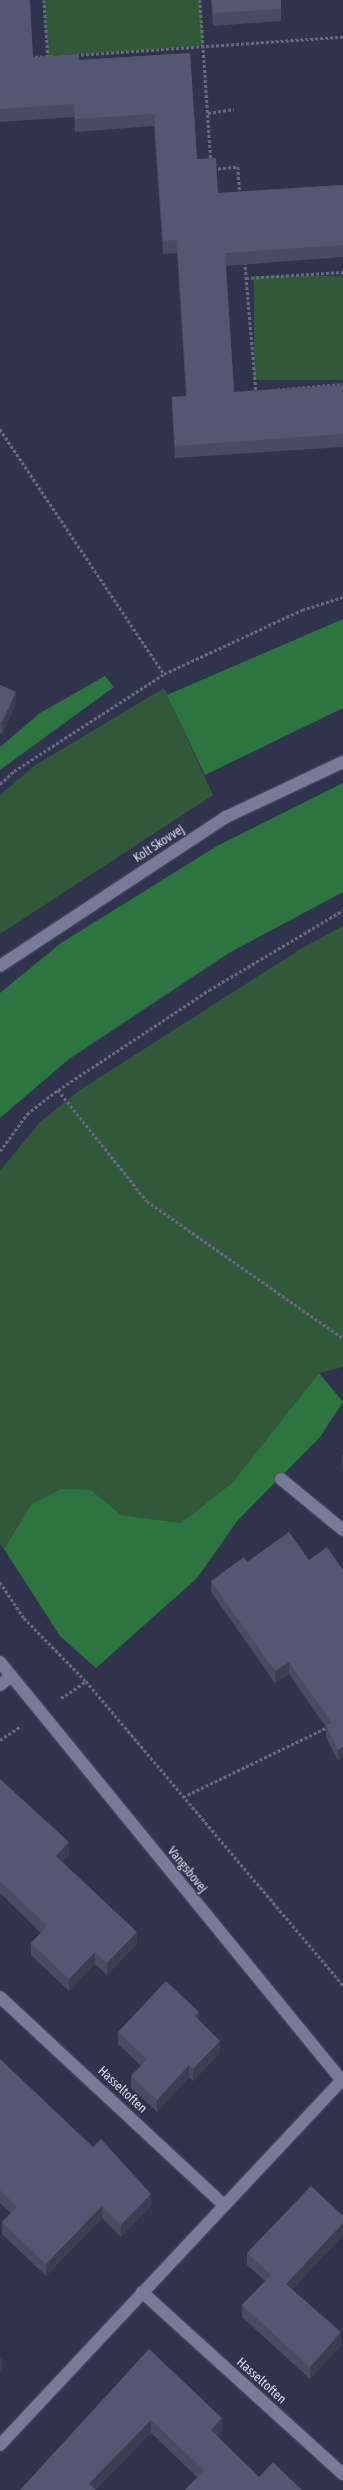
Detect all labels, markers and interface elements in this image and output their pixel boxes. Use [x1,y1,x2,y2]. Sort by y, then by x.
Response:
street label: Kolt Skovvej [131,822,187,866]
street label: Vangsbovej [164,1844,210,1896]
street label: Hasseltoften [94,2063,150,2117]
street label: Hasseltoften [233,2355,289,2407]

